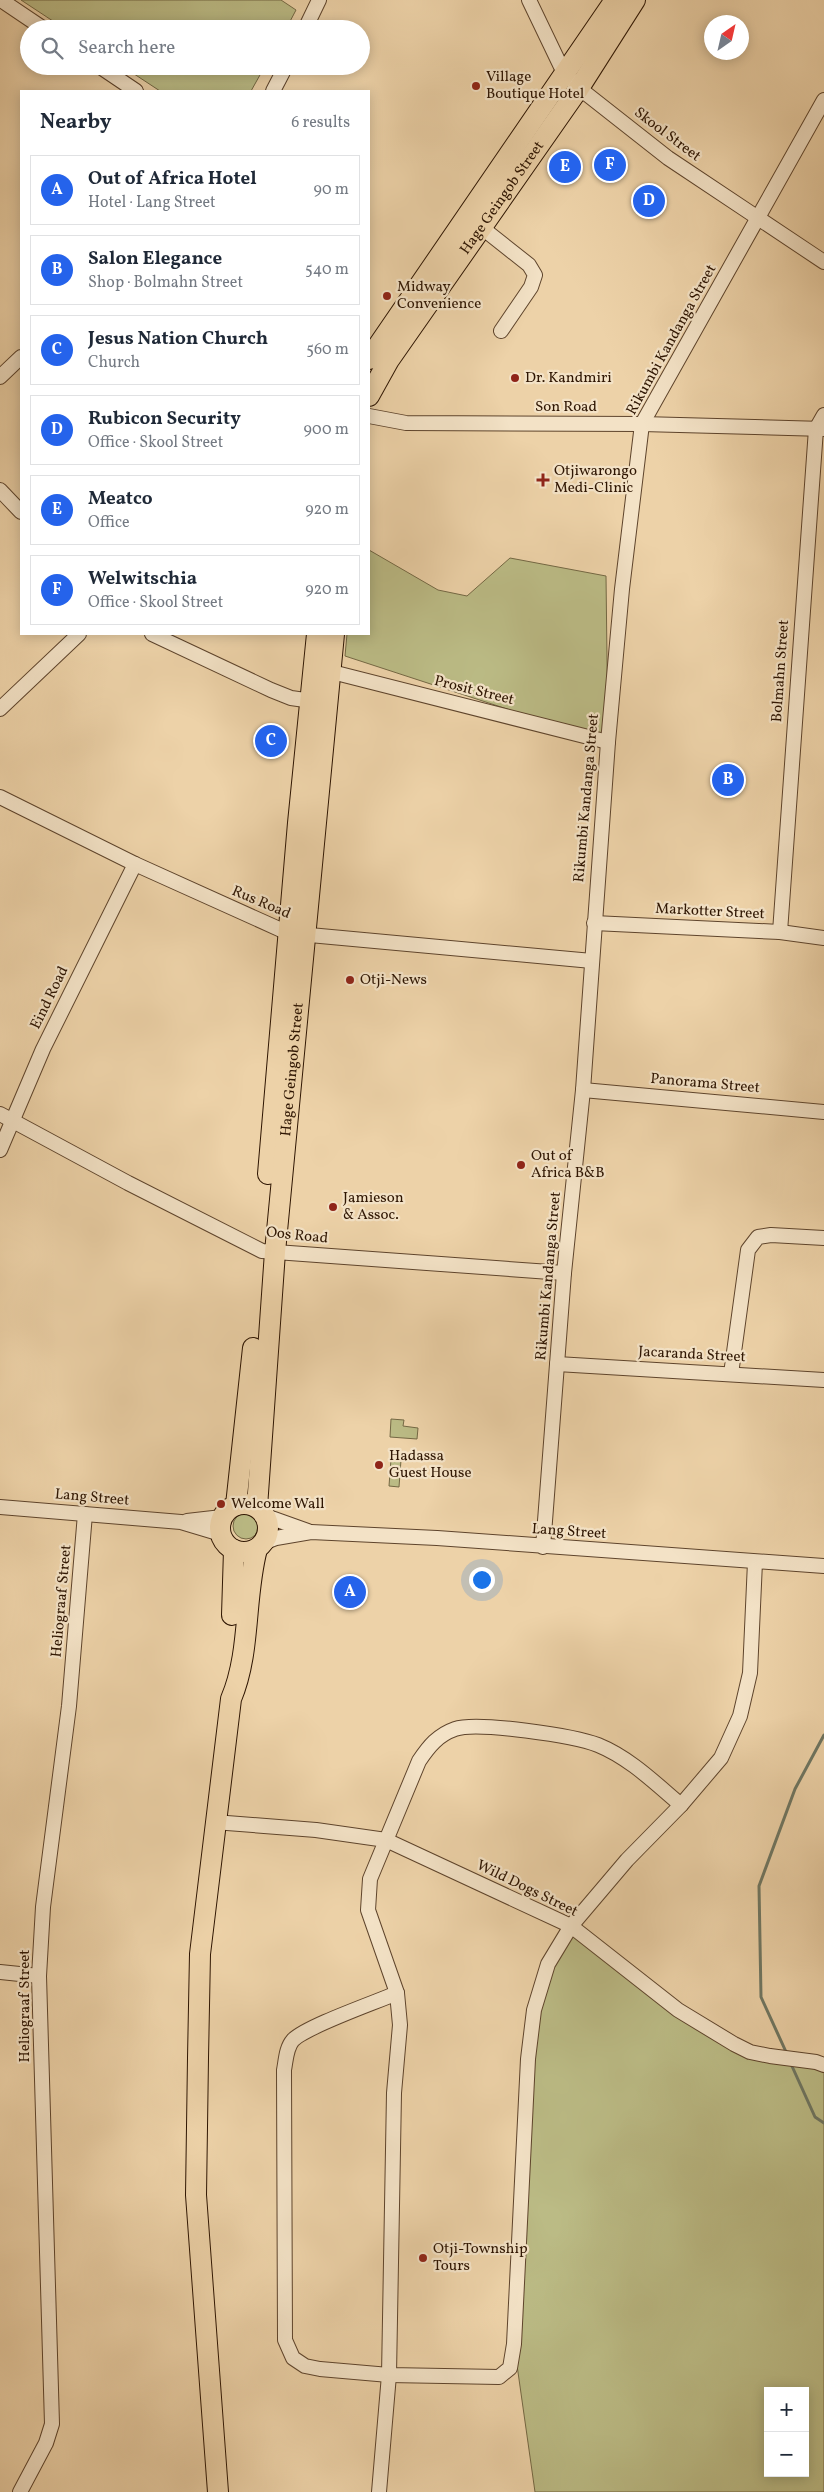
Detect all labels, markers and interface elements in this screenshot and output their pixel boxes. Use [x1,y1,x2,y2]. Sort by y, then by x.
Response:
north arrow [704,15,749,60]
search box [20,20,370,75]
icon: search [38,34,66,62]
text: Search here [78,35,175,61]
place label: Village Boutique Hotel [486,67,584,105]
marker: Village Boutique Hotel [470,80,482,92]
street label: Skool Street [629,103,705,167]
text: Nearby [40,108,111,137]
text: 6 results [291,112,350,134]
street label: Hage Geingob Street [455,137,549,259]
pin: F [594,146,626,184]
pin: E [549,148,581,186]
text: Out of Africa Hotel [88,166,257,192]
text: A [51,179,63,201]
text: 90 m [313,179,349,201]
pin: D [633,182,665,220]
text: Hotel · Lang Street [88,192,216,214]
text: Salon Elegance [88,246,222,272]
text: B [52,259,62,281]
text: 540 m [305,259,349,281]
street label: Rikumbi Kandanga Street [622,261,722,419]
text: Shop · Bolmahn Street [88,272,243,294]
place label: Midway Convenience [397,277,481,315]
marker: Midway Convenience [381,290,393,302]
text: Jesus Nation Church [88,326,268,352]
text: C [52,339,62,361]
text: 560 m [306,339,349,361]
text: Church [88,352,140,374]
place label: Dr. Kandmiri [525,368,612,389]
marker: Dr. Kandmiri [509,372,521,384]
street label: Son Road [535,397,597,418]
text: Rubicon Security [88,406,241,432]
text: D [51,419,63,441]
text: 900 m [303,419,349,441]
text: Office · Skool Street [88,432,223,454]
place label: Otjiwarongo Medi-Clinic [554,461,637,499]
marker: Otjiwarongo Medi-Clinic [536,473,550,487]
text: Meatco [88,486,153,512]
text: E [52,499,62,521]
text: 920 m [305,499,349,521]
text: Office [88,512,130,534]
text: Welwitschia [88,566,197,592]
text: F [52,579,62,601]
text: 920 m [305,579,349,601]
text: Office · Skool Street [88,592,223,614]
street label: Bolmahn Street [767,619,795,723]
street label: Prosit Street [432,671,516,711]
street label: Rikumbi Kandanga Street [569,713,605,883]
pin: C [255,722,287,760]
pin: B [712,761,744,799]
street label: Rus Road [228,881,294,925]
street label: Markotter Street [655,899,765,925]
street label: Eind Road [26,963,74,1033]
place label: Otji-News [360,970,427,991]
marker: Otji-News [344,974,356,986]
street label: Hage Geingob Street [276,1002,309,1137]
street label: Panorama Street [649,1069,761,1099]
place label: Out of Africa B&B [531,1146,605,1184]
marker: Out of Africa B&B [515,1159,527,1171]
place label: Jamieson & Assoc. [343,1188,404,1226]
street label: Rikumbi Kandanga Street [531,1191,567,1361]
marker: Jamieson & Assoc. [327,1201,339,1213]
street label: Oos Road [265,1222,329,1250]
street label: Jacaranda Street [638,1342,746,1368]
place label: Hadassa Guest House [389,1446,472,1484]
marker: Hadassa Guest House [373,1459,385,1471]
street label: Lang Street [54,1484,130,1512]
place label: Welcome Wall [231,1494,325,1515]
marker: Welcome Wall [215,1498,227,1510]
street label: Lang Street [531,1519,607,1545]
street label: Heliograaf Street [47,1544,77,1658]
your location [469,1567,495,1593]
pin: A [334,1573,366,1611]
street label: Wild Dogs Street [473,1855,581,1923]
street label: Heliograaf Street [15,1949,36,2063]
place label: Otji-Township Tours [433,2239,528,2277]
marker: Otji-Township Tours [417,2252,429,2264]
map controls [764,2387,809,2477]
button: + [764,2387,809,2432]
button: − [764,2432,809,2477]

